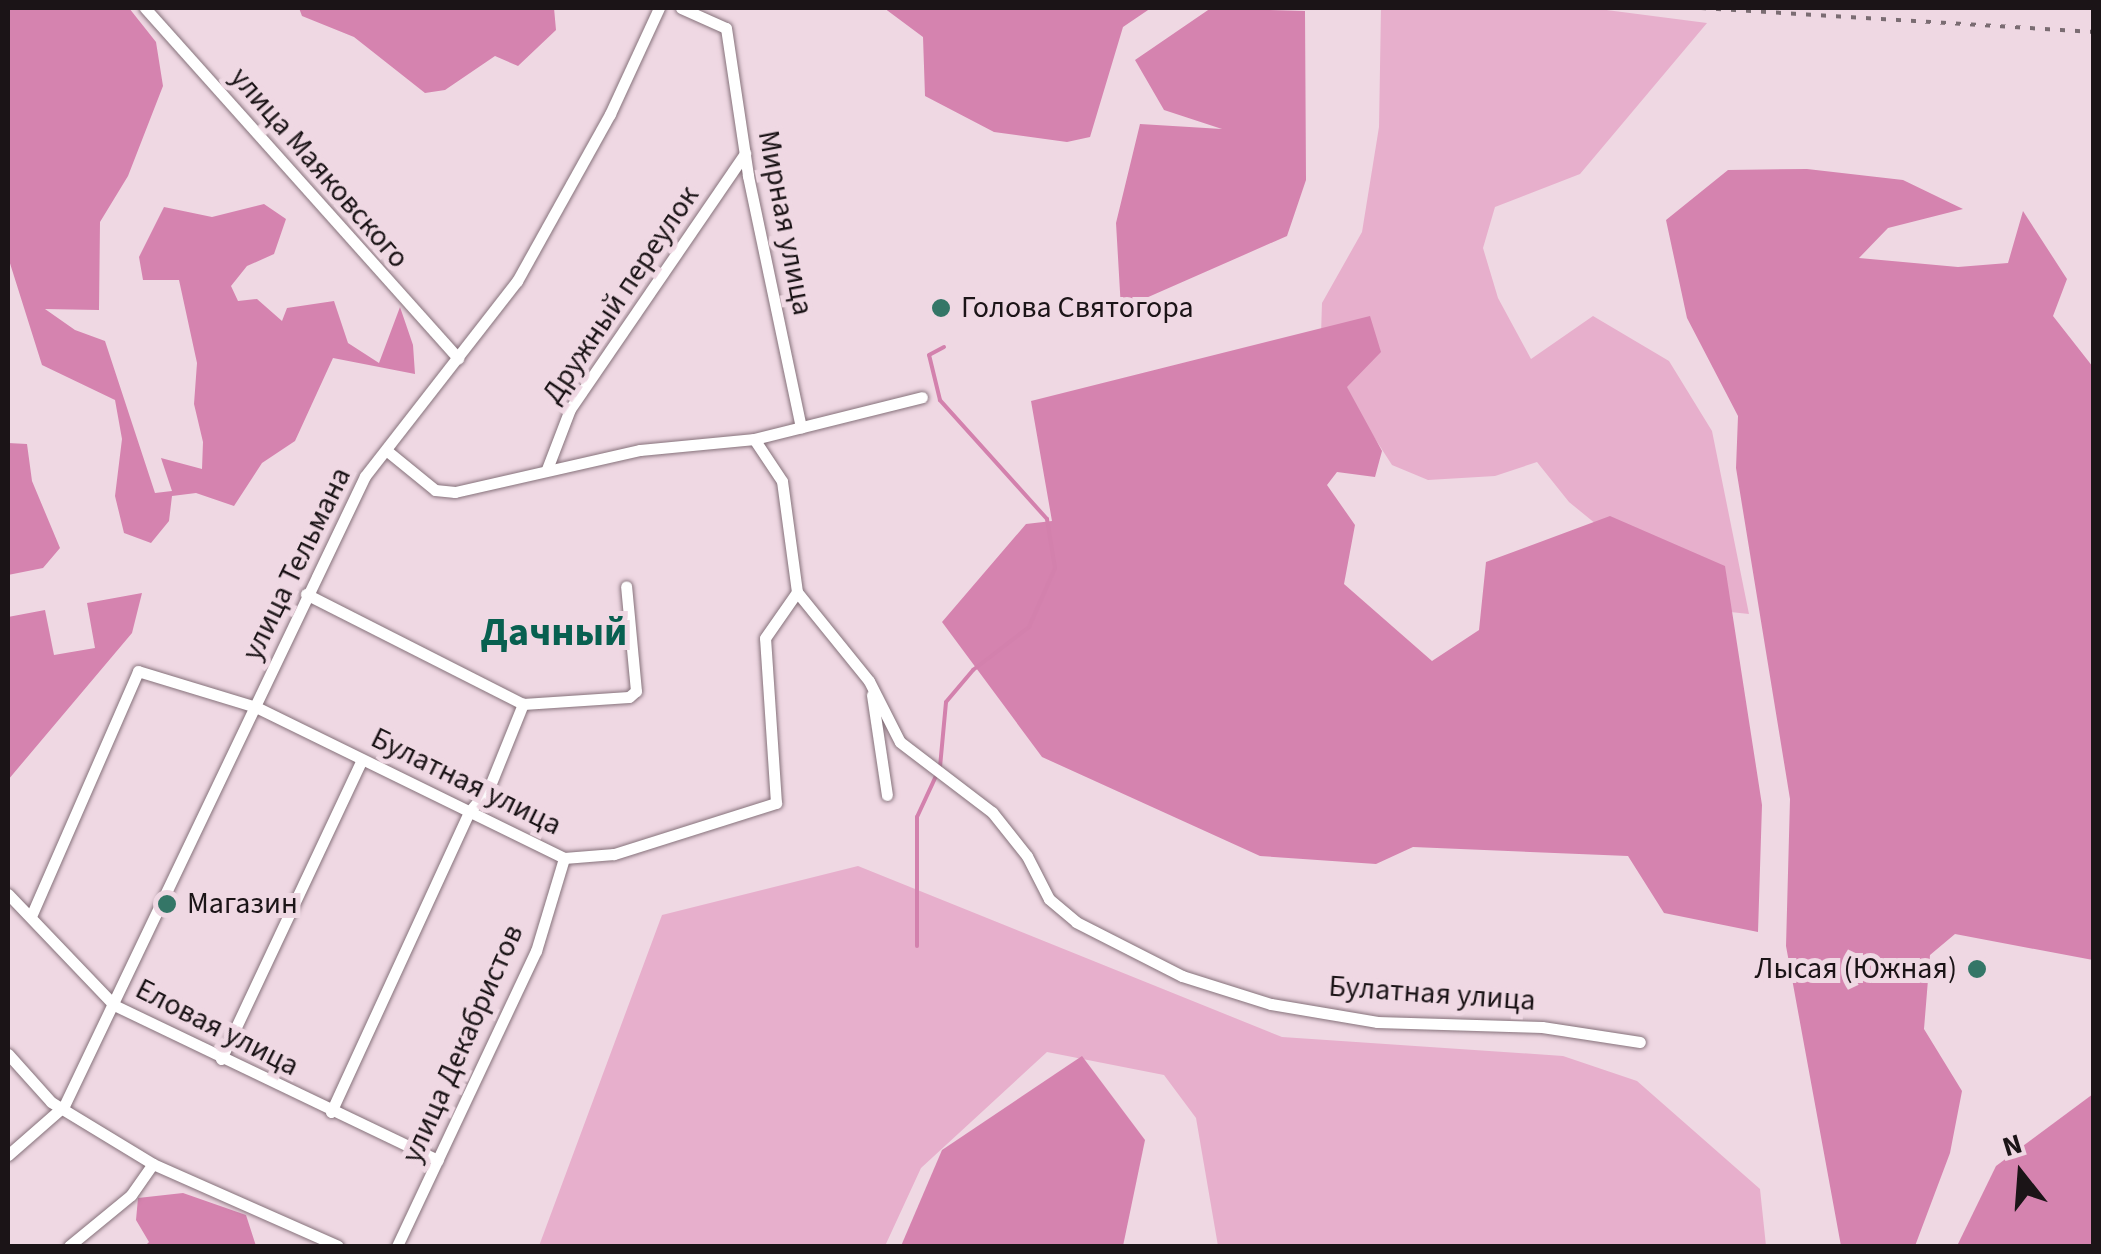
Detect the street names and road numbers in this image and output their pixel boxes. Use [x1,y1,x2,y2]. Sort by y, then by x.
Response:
street label: улица Маяковского [222,60,416,276]
street label: Мирная улица [749,128,821,318]
street label: Дружный переулок [535,179,707,411]
street label: улица Тельмана [235,462,359,666]
street label: Булатная улица [365,720,567,844]
street label: улица Декабристов [394,919,532,1169]
street label: Булатная улица [1327,969,1537,1019]
street label: Еловая улица [129,971,305,1085]

